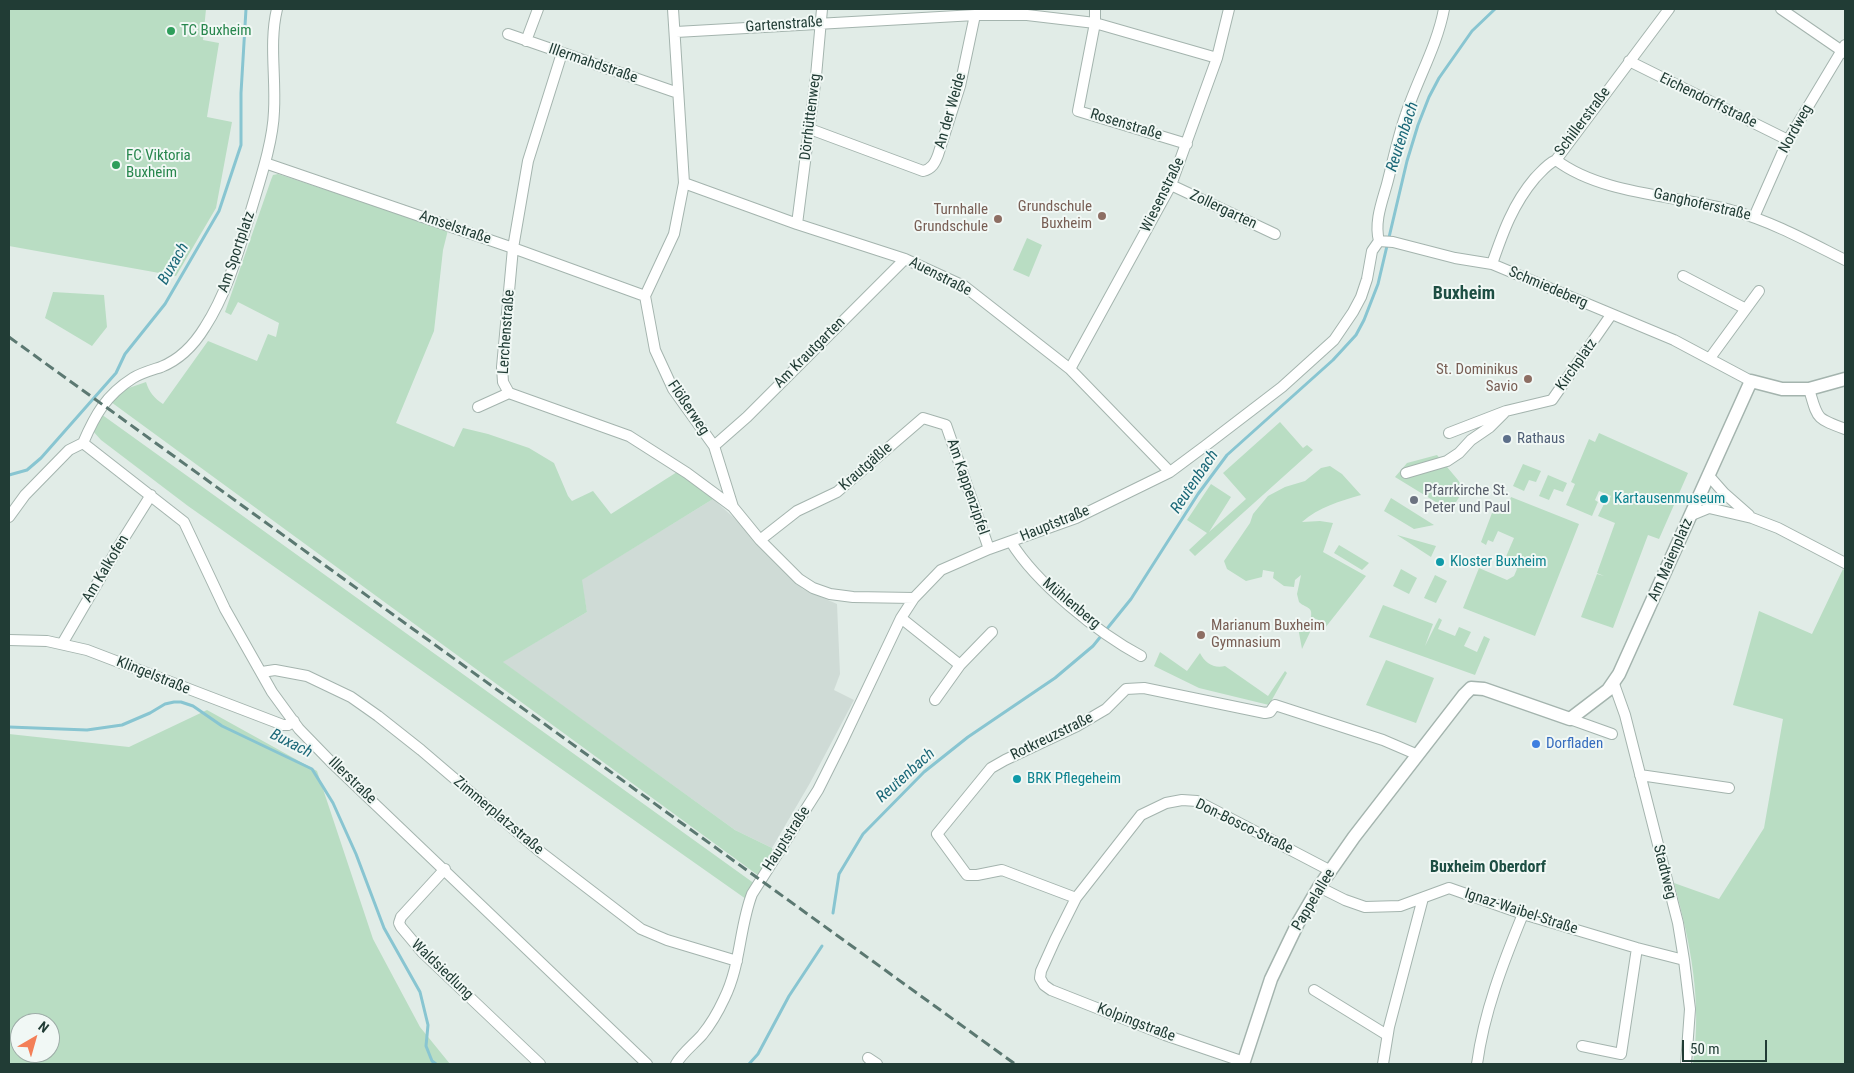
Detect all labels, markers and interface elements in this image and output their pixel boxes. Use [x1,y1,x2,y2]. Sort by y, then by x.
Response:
street label: Gartenstraße [745,13,823,37]
place label: TC Buxheim [181,22,252,40]
marker: TC Buxheim [165,25,177,37]
street label: Illermahdstraße [546,40,640,88]
street label: Eichendorffstraße [1656,70,1760,132]
street label: An der Weide [932,71,970,151]
street label: Dörrhüttenweg [797,73,825,161]
street label: Schillerstraße [1551,84,1615,160]
water label: Reutenbach [1383,100,1423,174]
street label: Nordweg [1775,102,1817,156]
street label: Rosenstraße [1088,106,1164,144]
place label: FC Viktoria Buxheim [126,147,191,182]
street label: Wiesenstraße [1137,155,1189,235]
marker: FC Viktoria Buxheim [110,159,122,171]
street label: Ganghoferstraße [1652,185,1752,225]
street label: Zollergarten [1187,187,1259,233]
place label: Grundschule Buxheim [1018,198,1092,233]
place label: Turnhalle Grundschule [914,201,988,236]
street label: Amselstraße [417,207,493,249]
street label: Am Sportplatz [215,209,259,295]
marker: Grundschule Buxheim [1096,210,1108,222]
marker: Turnhalle Grundschule [992,213,1004,225]
water label: Buxach [154,240,194,288]
street label: Auenstraße [906,254,974,300]
street label: Schmiedeberg [1506,263,1590,313]
district label: Buxheim [1433,283,1495,305]
street label: Lerchenstraße [495,289,519,375]
street label: Am Krautgarten [771,314,849,392]
street label: Kirchplatz [1553,336,1601,394]
place label: St. Dominikus Savio [1436,361,1518,396]
marker: St. Dominikus Savio [1522,373,1534,385]
street label: Flößerweg [663,377,713,439]
place label: Rathaus [1517,430,1565,448]
marker: Rathaus [1501,433,1513,445]
street label: Am Kappenzipfel [942,437,992,537]
street label: Krautgäßle [836,439,896,495]
water label: Reutenbach [1167,447,1223,517]
place label: Pfarrkirche St. Peter und Paul [1424,482,1510,517]
place label: Kartausenmuseum [1614,490,1725,508]
marker: Kartausenmuseum [1598,493,1610,505]
marker: Pfarrkirche St. Peter und Paul [1408,494,1420,506]
street label: Hauptstraße [1018,502,1092,546]
street label: Am Maienplatz [1645,516,1697,604]
street label: Am Kalkofen [79,532,133,606]
place label: Kloster Buxheim [1450,553,1547,571]
marker: Kloster Buxheim [1434,556,1446,568]
street label: Mühlenberg [1038,575,1104,633]
place label: Marianum Buxheim Gymnasium [1211,617,1325,652]
marker: Marianum Buxheim Gymnasium [1195,629,1207,641]
street label: Klingelstraße [114,653,192,699]
street label: Rotkreuzstraße [1008,709,1096,765]
water label: Buxach [267,725,315,763]
place label: Dorfladen [1546,735,1603,753]
marker: Dorfladen [1530,738,1542,750]
water label: Reutenbach [873,745,939,807]
street label: Illerstraße [324,754,380,808]
place label: BRK Pflegeheim [1027,770,1121,788]
street label: Zimmerplatzstraße [449,773,547,859]
marker: BRK Pflegeheim [1011,773,1023,785]
street label: Don-Bosco-Straße [1192,796,1296,858]
street label: Hauptstraße [760,803,814,875]
street label: Stadtweg [1649,843,1679,901]
district label: Buxheim Oberdorf [1430,858,1546,878]
street label: Pappelallee [1289,866,1339,934]
street label: Ignaz-Waibel-Straße [1462,885,1580,939]
street label: Waldsiedlung [407,936,477,1004]
street label: Kolpingstraße [1094,1000,1178,1046]
north arrow [10,1013,60,1063]
text: N [35,1018,52,1036]
scale bar [1684,1030,1769,1062]
text: 50 m [1690,1040,1720,1058]

